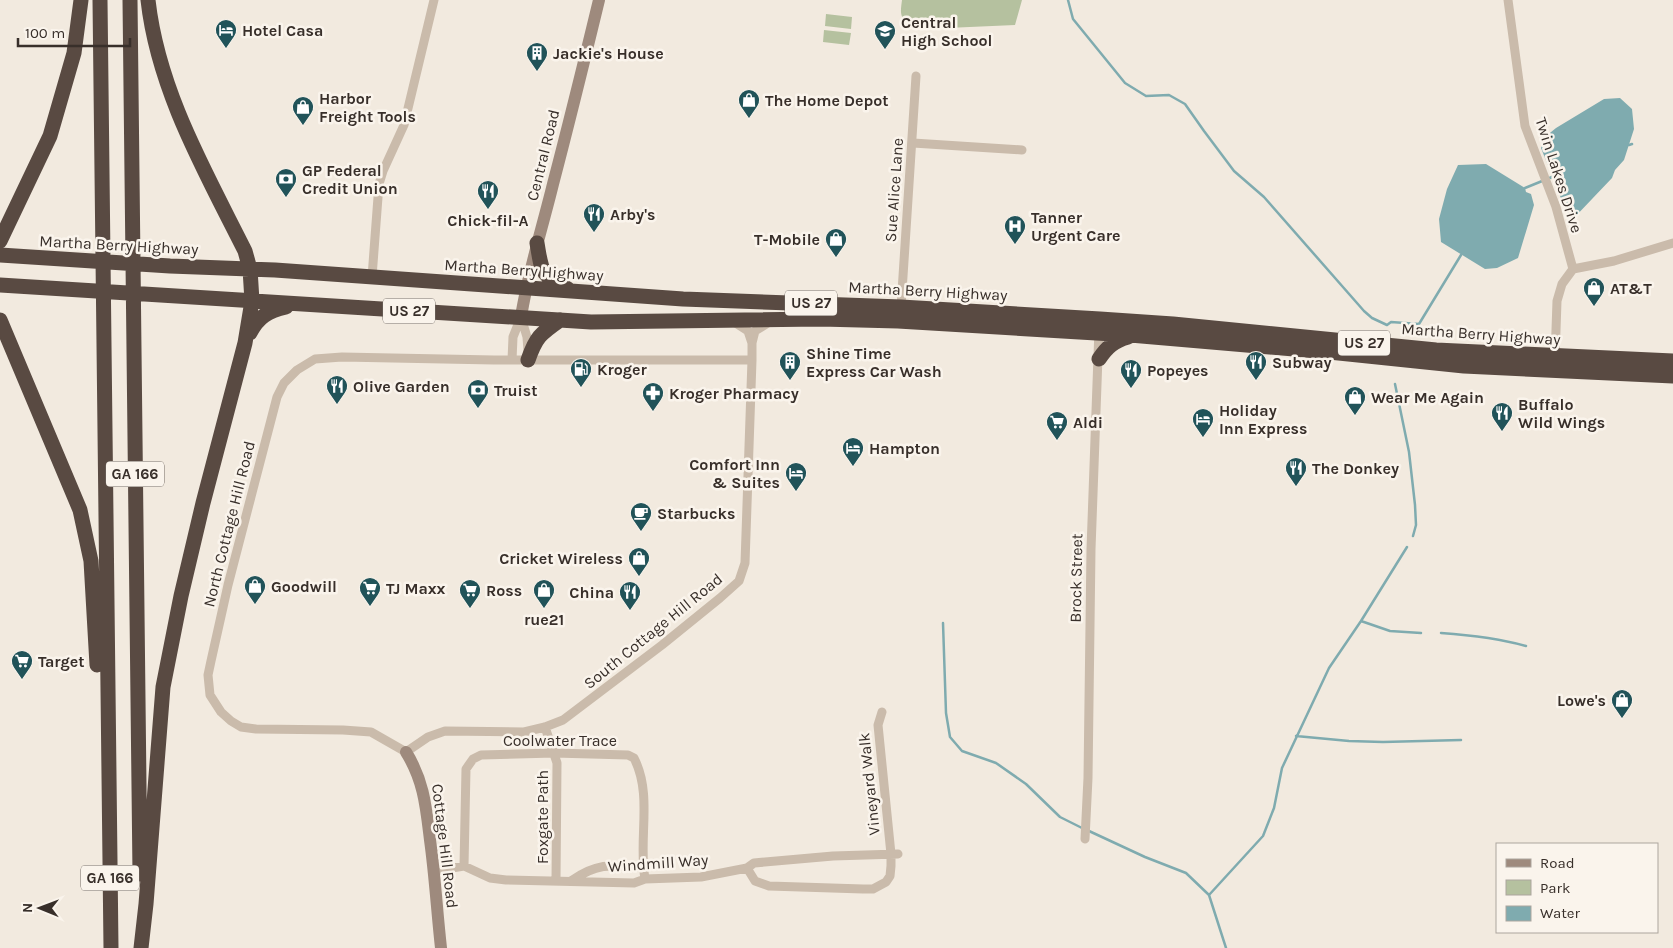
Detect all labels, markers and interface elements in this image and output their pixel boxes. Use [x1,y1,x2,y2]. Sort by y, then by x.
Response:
place label: Central High School [901,13,993,50]
scale bar [18,15,130,47]
hotel icon: Hotel Casa [214,18,238,49]
school or university icon: Central High School [873,19,897,50]
place label: Hotel Casa [242,21,323,40]
text: 100 m [25,24,65,42]
building icon: Jackie's House [525,41,549,72]
place label: Jackie's House [553,44,664,63]
shop icon: The Home Depot [737,88,761,119]
place label: Harbor Freight Tools [319,89,416,126]
place label: The Home Depot [765,91,889,110]
shop icon: Harbor Freight Tools [291,95,315,126]
street label: Central Road [522,107,564,203]
street label: Twin Lakes Drive [1531,115,1587,235]
street label: Sue Alice Lane [881,137,907,243]
place label: GP Federal Credit Union [302,161,398,198]
bank icon: GP Federal Credit Union [274,167,298,198]
restaurant icon: Chick-fil-A [476,179,500,210]
restaurant icon: Arby's [582,202,606,233]
place label: Arby's [610,205,655,224]
place label: Tanner Urgent Care [1031,208,1121,245]
place label: Chick-fil-A [447,211,529,230]
hospital icon: Tanner Urgent Care [1003,214,1027,245]
shop icon: T-Mobile [824,227,848,258]
place label: T-Mobile [754,230,820,249]
street label: Martha Berry Highway [39,231,200,259]
street label: Martha Berry Highway [444,255,605,285]
shop icon: AT&T [1582,276,1606,307]
street label: Martha Berry Highway [848,277,1009,305]
place label: AT&T [1610,279,1652,298]
road number: US 27 [785,290,837,316]
road number: US 27 [383,298,435,324]
street label: Martha Berry Highway [1401,319,1562,349]
road number: US 27 [1338,330,1390,356]
place label: Shine Time Express Car Wash [806,344,942,381]
building icon: Shine Time Express Car Wash [778,350,802,381]
restaurant icon: Subway [1244,350,1268,381]
place label: Subway [1272,353,1332,372]
fuel station icon: Kroger [569,357,593,388]
restaurant icon: Popeyes [1119,358,1143,389]
place label: Kroger [597,360,648,379]
place label: Popeyes [1147,361,1209,380]
restaurant icon: Olive Garden [325,374,349,405]
place label: Olive Garden [353,377,450,396]
bank icon: Truist [466,378,490,409]
place label: Truist [494,381,537,400]
pharmacy icon: Kroger Pharmacy [641,381,665,412]
place label: Kroger Pharmacy [669,384,799,403]
shop icon: Wear Me Again [1343,385,1367,416]
place label: Wear Me Again [1371,388,1484,407]
place label: Buffalo Wild Wings [1518,395,1605,432]
place label: Holiday Inn Express [1219,401,1308,438]
restaurant icon: Buffalo Wild Wings [1490,401,1514,432]
hotel icon: Holiday Inn Express [1191,407,1215,438]
supermarket icon: Aldi [1045,410,1069,441]
place label: Aldi [1073,413,1103,432]
hotel icon: Hampton [841,436,865,467]
street label: North Cottage Hill Road [199,439,259,609]
place label: Hampton [869,439,940,458]
place label: Comfort Inn & Suites [689,455,780,492]
restaurant icon: The Donkey [1284,456,1308,487]
place label: The Donkey [1312,459,1399,478]
hotel icon: Comfort Inn & Suites [784,461,808,492]
road number: GA 166 [106,462,164,486]
cafe icon: Starbucks [629,501,653,532]
place label: Starbucks [657,504,735,523]
street label: Brock Street [1066,533,1086,623]
shop icon: Cricket Wireless [627,546,651,577]
place label: Cricket Wireless [499,549,623,568]
street label: South Cottage Hill Road [580,569,726,693]
shop icon: Goodwill [243,574,267,605]
supermarket icon: TJ Maxx [358,576,382,607]
place label: Goodwill [271,577,337,596]
supermarket icon: Ross [458,578,482,609]
shop icon: rue21 [532,578,556,609]
place label: TJ Maxx [386,579,446,598]
restaurant icon: China [618,580,642,611]
place label: Ross [486,581,522,600]
place label: China [569,583,614,602]
place label: rue21 [524,610,564,629]
supermarket icon: Target [10,649,34,680]
place label: Target [38,652,85,671]
shop icon: Lowe's [1610,688,1634,719]
place label: Lowe's [1557,691,1606,710]
street label: Coolwater Trace [503,731,617,750]
street label: Vineyard Walk [854,732,884,836]
street label: Foxgate Path [533,770,552,864]
street label: Cottage Hill Road [428,783,462,909]
legend [1496,843,1658,933]
street label: Windmill Way [607,850,709,876]
text: Road [1540,854,1575,872]
road number: GA 166 [81,866,139,890]
text: Park [1540,879,1570,897]
north arrow [15,883,65,933]
text: N [19,903,36,913]
text: Water [1540,904,1581,922]

